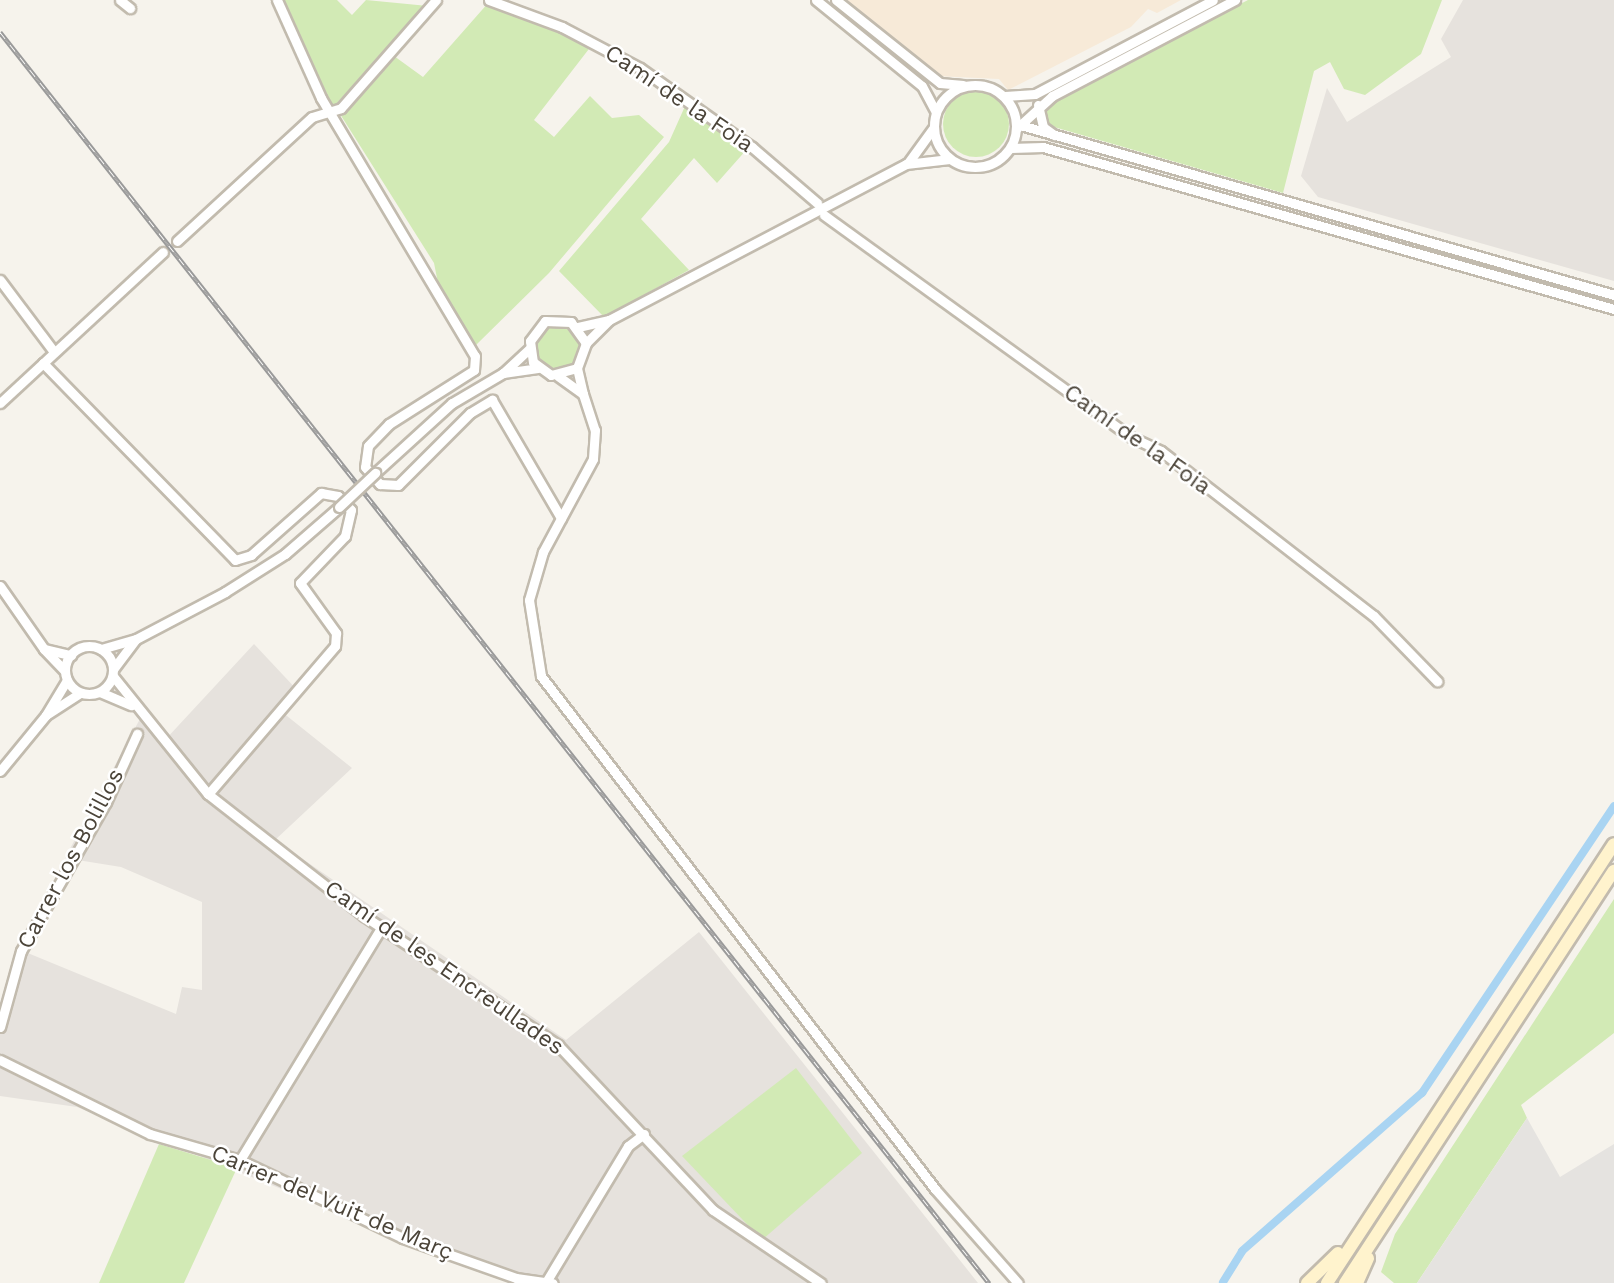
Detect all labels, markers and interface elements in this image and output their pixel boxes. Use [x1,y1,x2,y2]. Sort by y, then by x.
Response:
street label: Camí de la Foia [599,39,759,159]
street label: Camí de la Foia [1058,379,1216,501]
street label: Carrer los Bolillos [12,764,130,954]
street label: Camí de les Encreullades [319,875,569,1061]
street label: Carrer del Vuit de Març [206,1139,458,1267]

